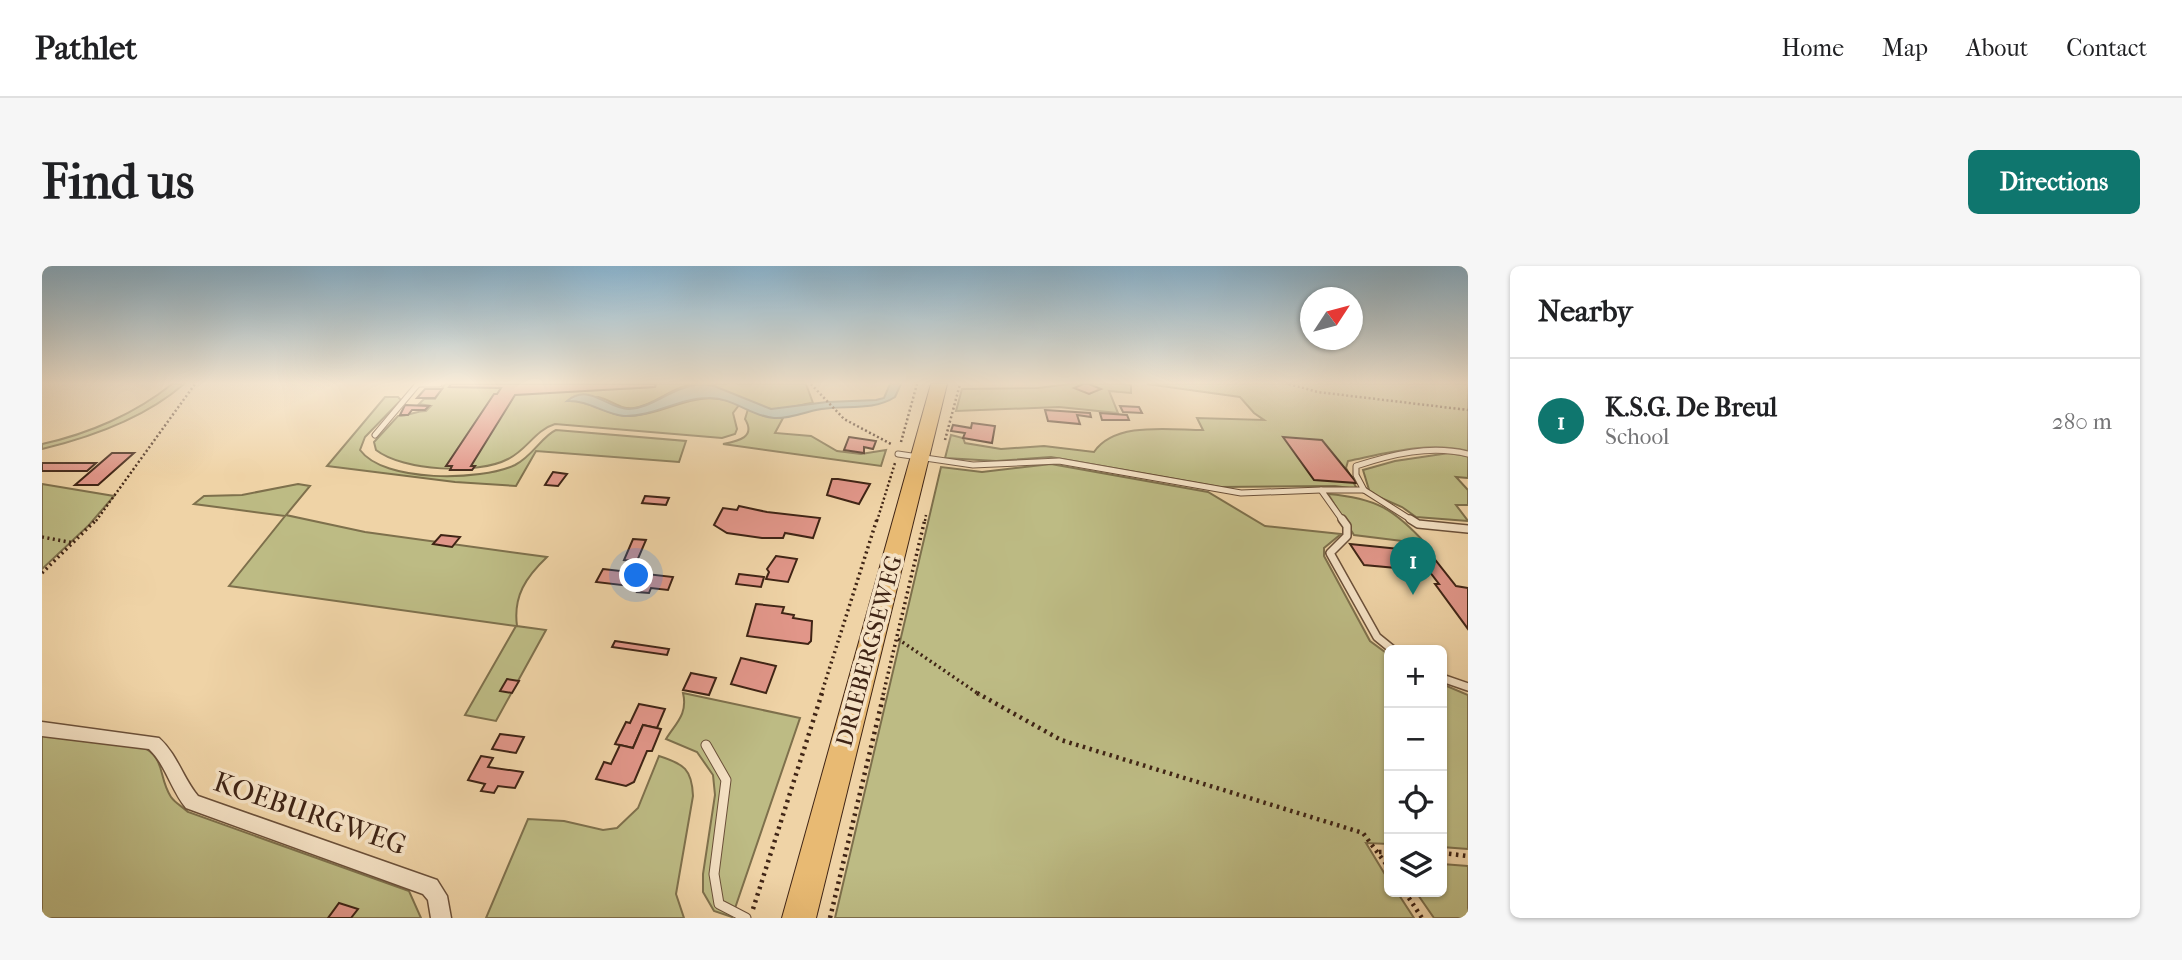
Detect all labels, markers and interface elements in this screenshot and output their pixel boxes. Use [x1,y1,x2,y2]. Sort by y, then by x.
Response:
text: Pathlet [35,29,137,68]
text: Home [1782,34,1844,62]
text: Map [1882,34,1928,62]
text: About [1966,34,2028,62]
text: Contact [2066,34,2147,62]
button: Directions [1968,150,2140,214]
text: Find us [42,153,194,211]
north arrow [1300,287,1363,350]
text: Nearby [1538,294,1633,329]
text: K.S.G. De Breul [1605,392,1777,423]
text: 1 [1557,408,1565,435]
text: 280 m [2052,408,2112,435]
text: School [1605,423,1669,450]
pin: 1 [1390,537,1436,595]
street label: DRIEBERGSEWEG [830,552,908,750]
your location [619,558,653,592]
map controls [1384,645,1447,897]
button: + [1384,645,1447,708]
button: − [1384,708,1447,771]
street label: KOEBURGWEG [209,765,411,861]
button: locate [1384,771,1447,834]
button: layers [1384,834,1447,897]

